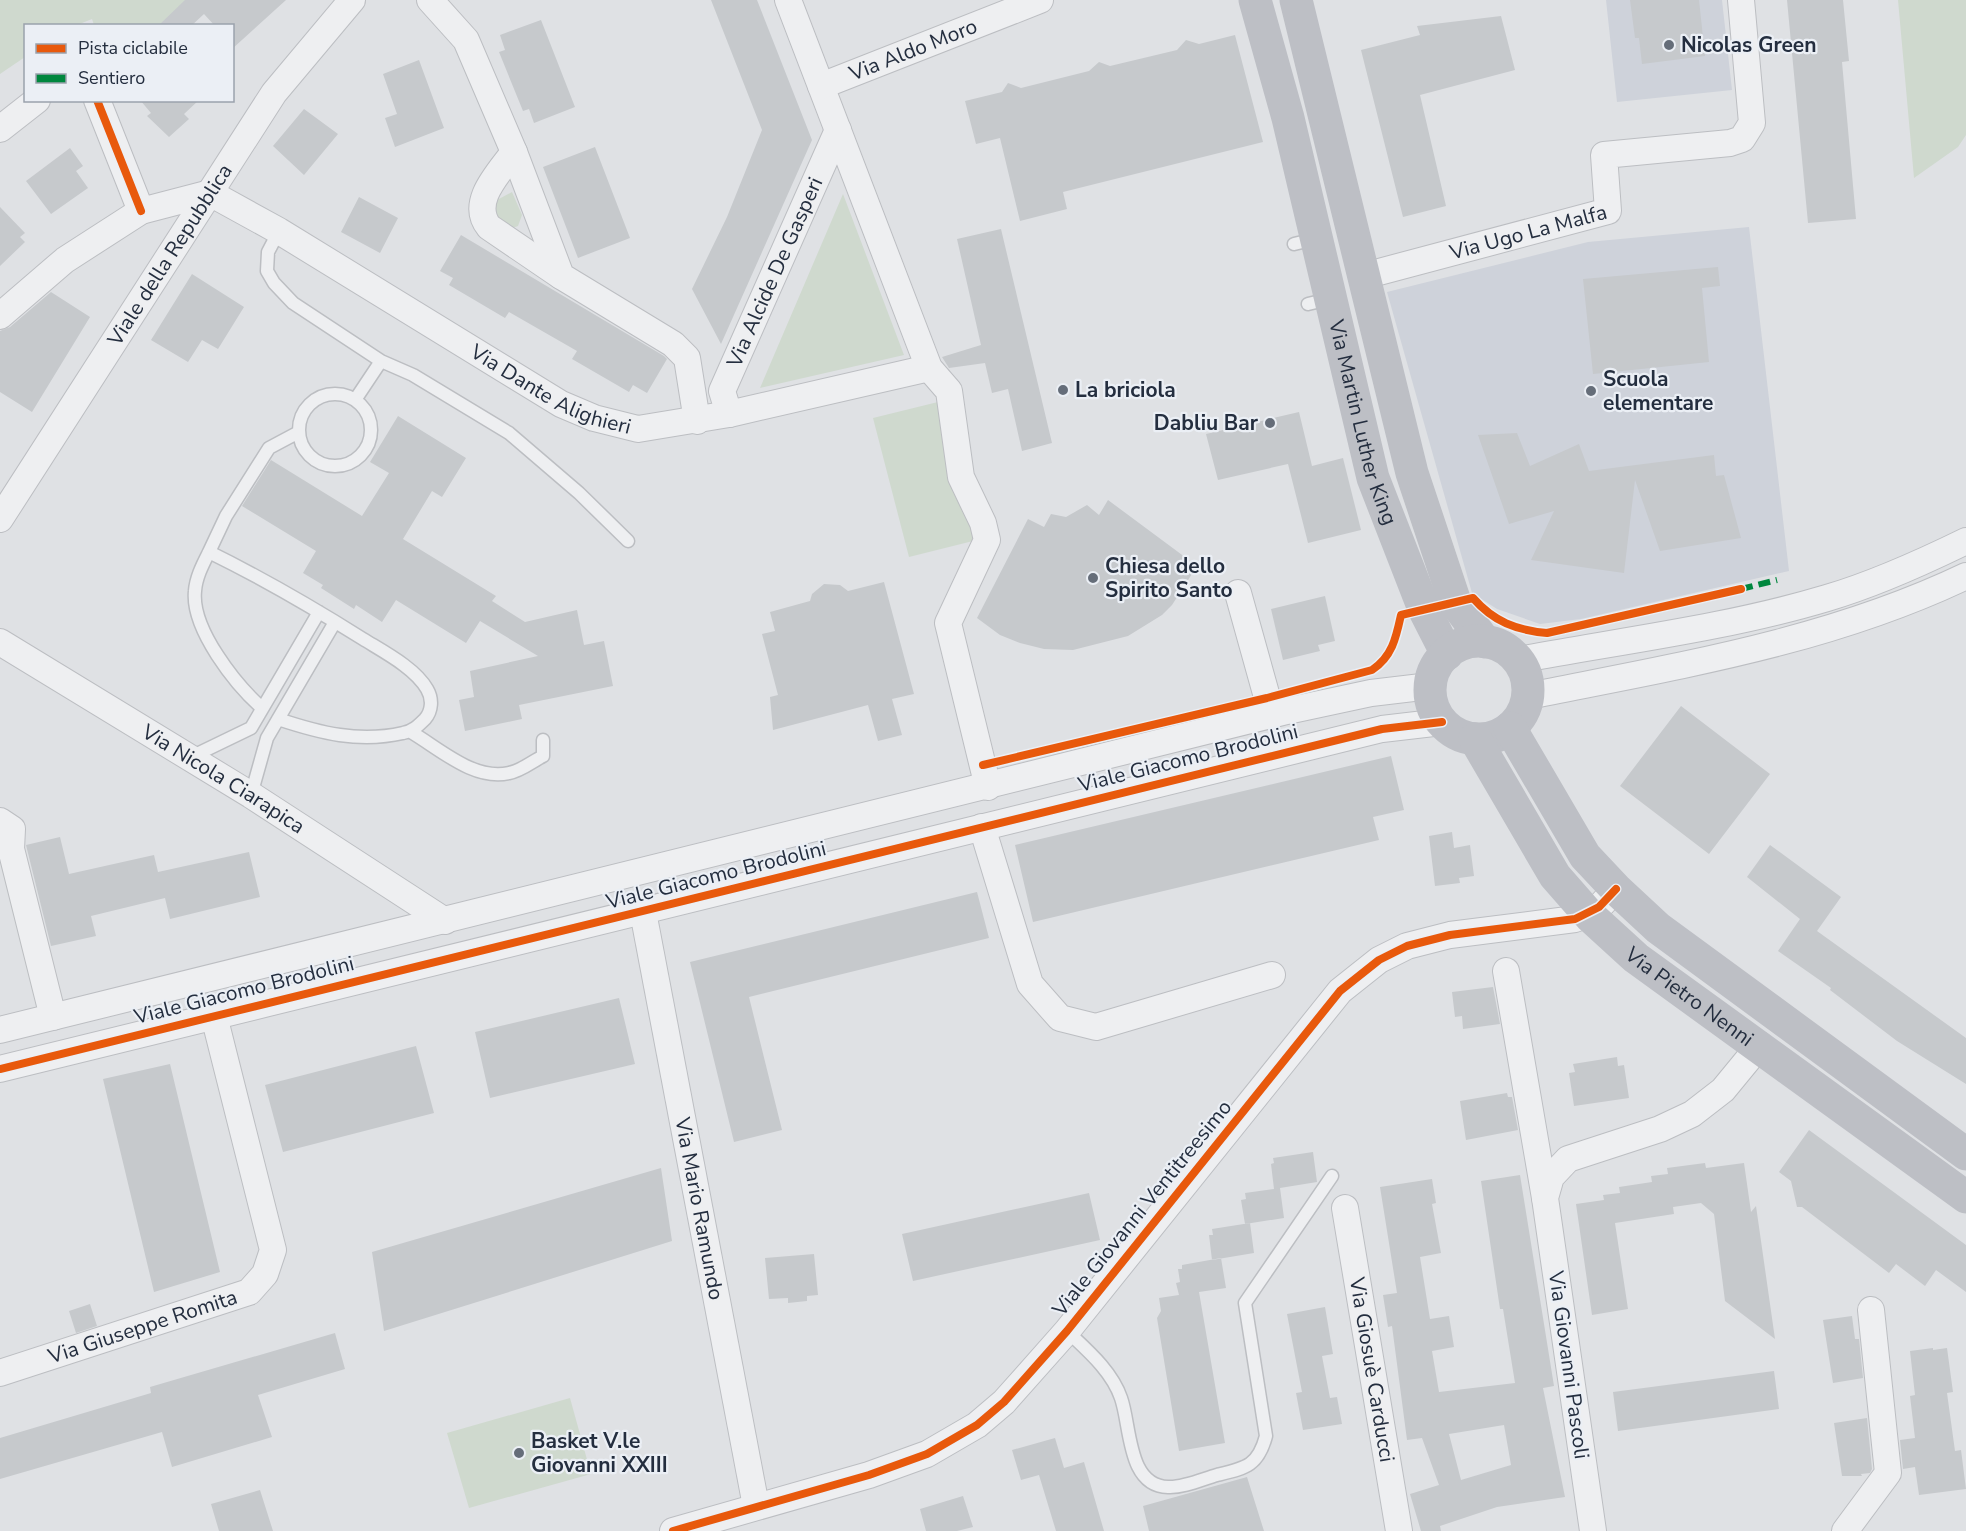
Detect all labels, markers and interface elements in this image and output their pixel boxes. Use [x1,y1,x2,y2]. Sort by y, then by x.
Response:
street label: Via Aldo Moro [844,12,981,88]
legend [24,24,234,102]
place label: Nicolas Green [1681,31,1817,59]
text: Pista ciclabile [78,36,188,60]
marker: Nicolas Green [1662,38,1676,52]
text: Sentiero [78,66,145,90]
street label: Viale della Repubblica [100,159,239,352]
street label: Via Alcide De Gasperi [720,173,829,373]
street label: Via Ugo La Malfa [1446,198,1610,267]
street label: Via Martin Luther King [1322,316,1404,529]
street label: Via Dante Alighieri [464,337,634,441]
place label: Scuola elementare [1603,365,1713,417]
place label: La briciola [1075,376,1176,404]
marker: La briciola [1056,383,1070,397]
marker: Scuola elementare [1584,384,1598,398]
place label: Dabliu Bar [1154,409,1259,437]
marker: Dabliu Bar [1263,416,1277,430]
place label: Chiesa dello Spirito Santo [1105,552,1233,604]
marker: Chiesa dello Spirito Santo [1086,571,1100,585]
street label: Via Nicola Ciarapica [136,717,310,840]
street label: Viale Giacomo Brodolini [1074,717,1301,799]
street label: Viale Giacomo Brodolini [602,834,829,916]
street label: Via Pietro Nenni [1618,940,1759,1053]
street label: Viale Giacomo Brodolini [130,949,357,1031]
street label: Viale Giovanni Ventitreesimo [1045,1094,1238,1323]
street label: Via Mario Ramundo [668,1114,731,1302]
street label: Via Giovanni Pascoli [1542,1268,1596,1461]
street label: Via Giosuè Carducci [1343,1274,1401,1464]
street label: Via Giuseppe Romita [44,1283,241,1371]
place label: Basket V.le Giovanni XXIII [531,1427,668,1479]
marker: Basket V.le Giovanni XXIII [512,1446,526,1460]

